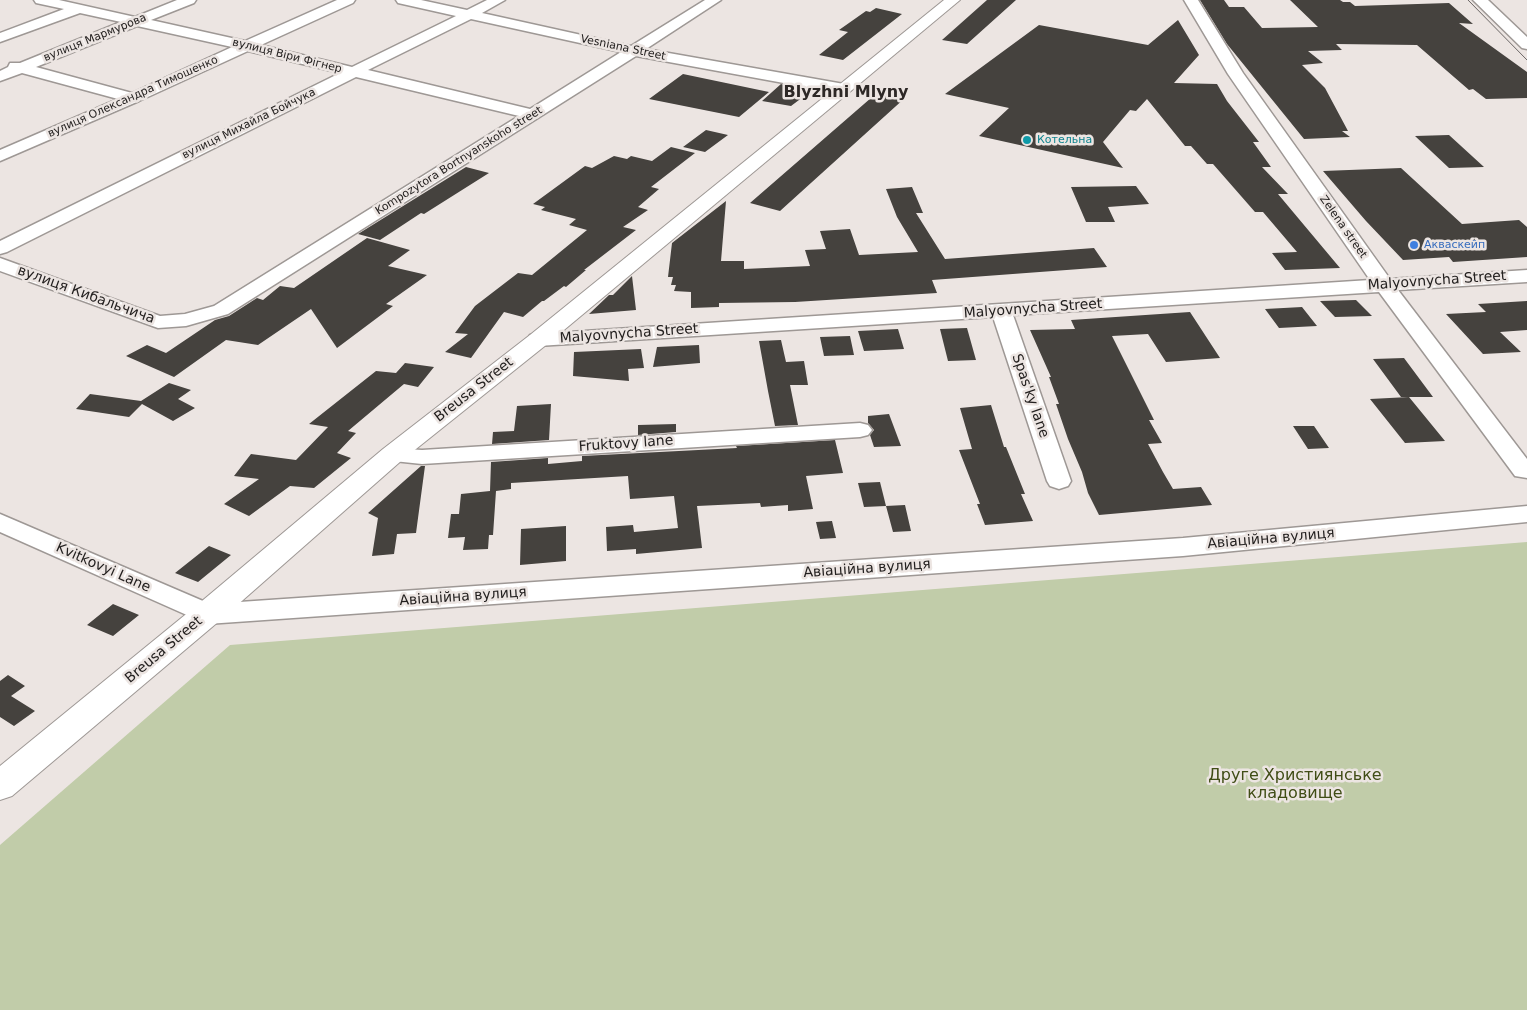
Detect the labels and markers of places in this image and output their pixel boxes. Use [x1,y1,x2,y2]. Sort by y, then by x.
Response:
place label: Котельна [1037,133,1092,147]
marker: Котельна [1021,134,1033,146]
place label: Акваскейп [1424,238,1485,252]
marker: Акваскейп [1408,239,1420,251]

